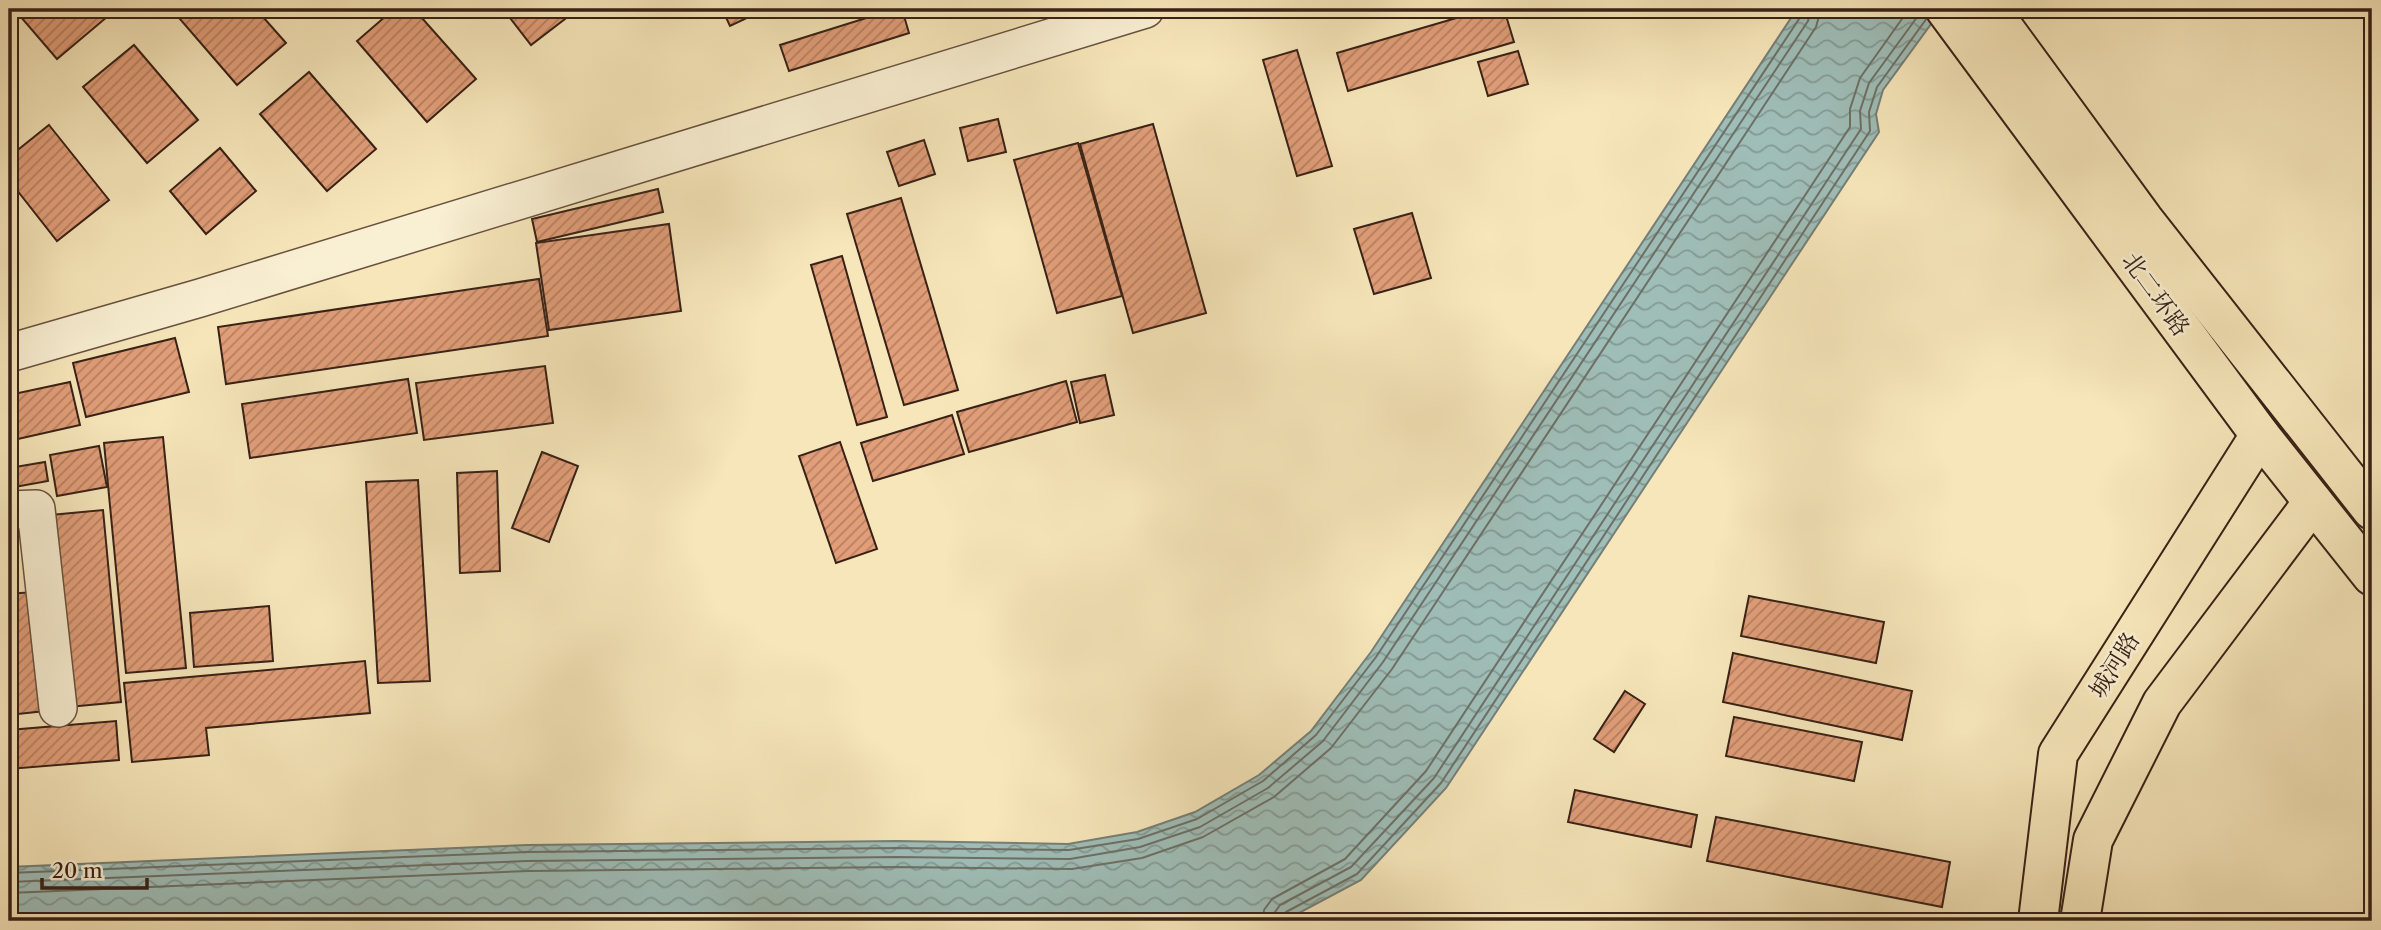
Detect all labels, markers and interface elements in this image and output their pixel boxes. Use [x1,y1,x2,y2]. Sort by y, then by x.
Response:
street label: 北二环路 [2116,247,2196,341]
street label: 城河路 [2083,627,2145,703]
scale bar [42,846,147,890]
text: 20 m [52,858,103,883]

